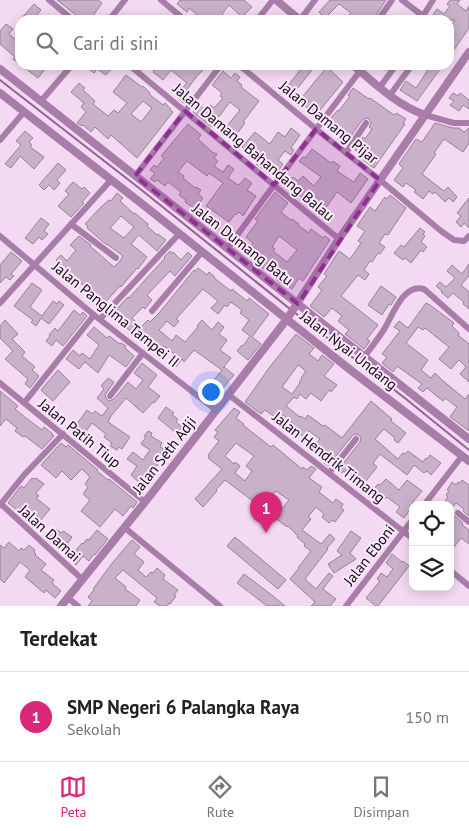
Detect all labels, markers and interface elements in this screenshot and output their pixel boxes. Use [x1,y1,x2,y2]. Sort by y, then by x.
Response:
search box [15,15,454,70]
icon: search [33,29,61,57]
text: Cari di sini [73,31,159,55]
street label: Jalan Damang Pijar [275,76,382,168]
street label: Jalan Damang Bahandang Balau [169,78,339,225]
street label: Jalan Dumang Batu [188,198,297,289]
street label: Jalan Panglima Tampei II [48,256,183,371]
street label: Jalan Nyai Undang [296,306,401,394]
your location [198,379,224,405]
street label: Jalan Patih Tiup [34,393,125,472]
street label: Jalan Hendrik Timang [268,407,389,507]
street label: Jalan Seth Adji [127,412,200,498]
pin: 1 [250,492,282,533]
street label: Jalan Damai [14,500,85,566]
map controls [409,501,454,591]
button: locate [409,501,454,546]
street label: Jalan Eboni [339,521,399,590]
button: layers [409,546,454,591]
text: Terdekat [20,625,97,652]
text: SMP Negeri 6 Palangka Raya [67,695,299,719]
text: 1 [31,707,41,727]
text: 150 m [406,707,449,727]
text: Sekolah [67,719,121,739]
tab: Peta [59,773,87,821]
tab: Rute [206,773,234,821]
tab: Disimpan [353,773,409,821]

